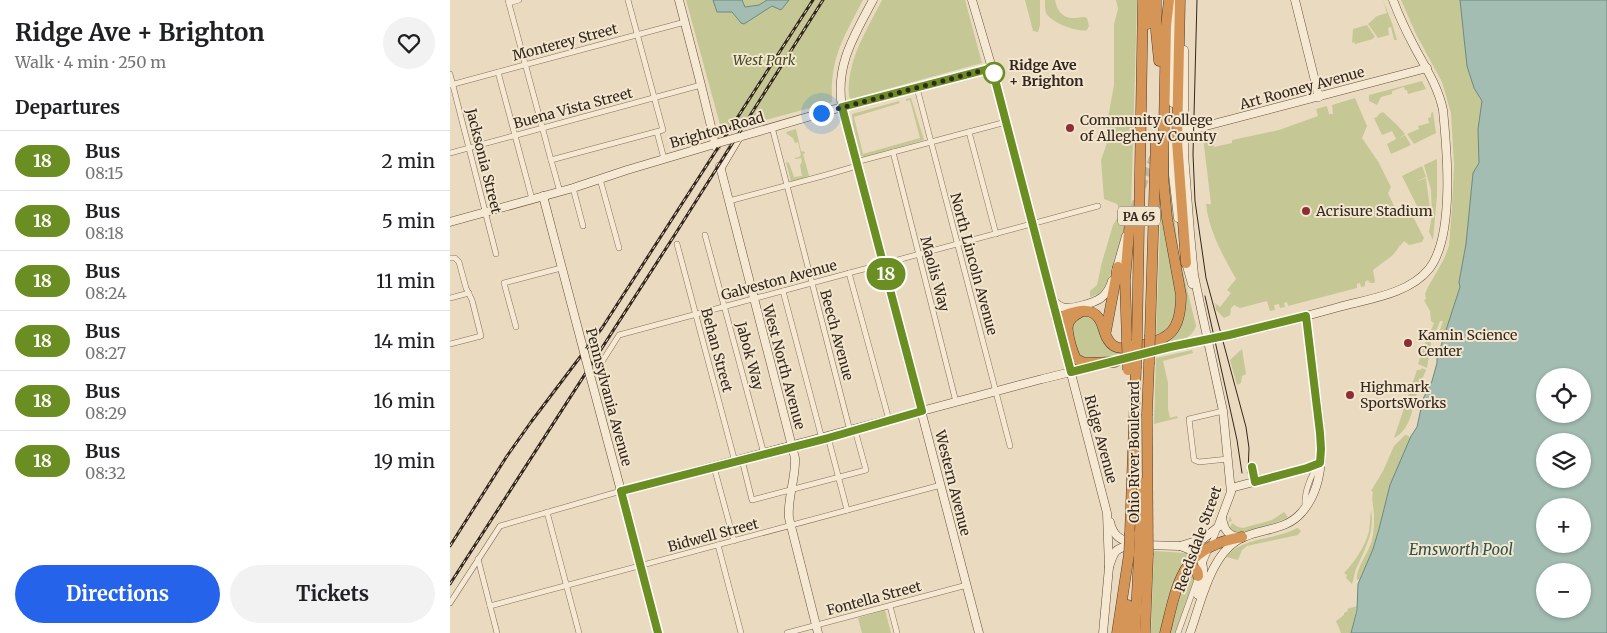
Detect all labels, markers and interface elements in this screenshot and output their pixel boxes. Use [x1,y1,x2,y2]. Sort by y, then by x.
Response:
text: Ridge Ave + Brighton [15,17,265,48]
button: heart [383,17,435,69]
street label: Monterey Street [510,19,620,65]
park label: West Park [733,51,796,69]
text: Walk · 4 min · 250 m [15,52,166,72]
place label: Ridge Ave + Brighton [1009,56,1084,90]
marker: Ridge Ave + Brighton [983,62,1005,84]
street label: Art Rooney Avenue [1237,63,1366,114]
street label: Buena Vista Street [511,83,635,133]
text: Departures [15,95,120,119]
your location [809,101,834,126]
street label: Jacksonia Street [462,106,506,216]
street label: Brighton Road [668,108,767,152]
place label: Community College of Allegheny County [1080,111,1217,145]
marker: Community College of Allegheny County [1064,122,1076,134]
text: Bus [85,139,120,163]
text: 18 [33,149,52,172]
text: 2 min [382,149,435,173]
text: 08:15 [85,163,124,183]
street label: North Lincoln Avenue [946,191,1002,337]
text: Bus [85,199,120,223]
place label: Acrisure Stadium [1315,202,1433,220]
marker: Acrisure Stadium [1300,205,1312,217]
road number: PA 65 [1118,207,1160,226]
text: 18 [33,209,52,232]
text: 5 min [382,209,435,233]
text: 08:18 [85,223,124,243]
street label: Maolis Way [916,234,954,314]
street label: Galveston Avenue [719,256,839,304]
line badge: 18 [864,258,908,290]
text: Bus [85,259,120,283]
text: 18 [877,262,895,285]
text: 18 [33,269,52,292]
text: 11 min [376,269,435,293]
text: 08:24 [85,283,127,303]
street label: Beech Avenue [816,288,858,382]
street label: West North Avenue [758,302,809,431]
street label: Behan Street [697,306,737,395]
text: Bus [85,319,120,343]
street label: Jabok Way [732,319,768,393]
street label: Pennsylvania Avenue [582,326,636,468]
place label: Kamin Science Center [1418,326,1517,360]
text: 18 [33,329,52,352]
text: 14 min [374,329,435,353]
marker: Kamin Science Center [1402,337,1414,349]
text: 08:27 [85,343,126,363]
map controls [1536,368,1591,618]
button: locate [1536,368,1591,423]
place label: Highmark SportsWorks [1360,378,1447,412]
text: Bus [85,379,120,403]
street label: Ohio River Boulevard [1125,380,1143,523]
text: 18 [33,389,52,412]
text: 16 min [374,389,435,413]
marker: Highmark SportsWorks [1344,389,1356,401]
street label: Ridge Avenue [1081,393,1121,485]
text: 08:29 [85,403,127,423]
street label: Western Avenue [931,427,975,538]
button: layers [1536,433,1591,488]
text: Bus [85,439,120,463]
text: 18 [33,449,52,472]
text: 19 min [374,449,435,473]
text: 08:32 [85,463,126,483]
street label: Reedsdale Street [1171,483,1226,594]
button: + [1536,498,1591,553]
street label: Bidwell Street [666,514,761,556]
water label: Emsworth Pool [1409,540,1513,559]
button: − [1536,563,1591,618]
button: Directions [15,565,220,623]
button: Tickets [230,565,435,623]
street label: Fontella Street [825,577,924,619]

